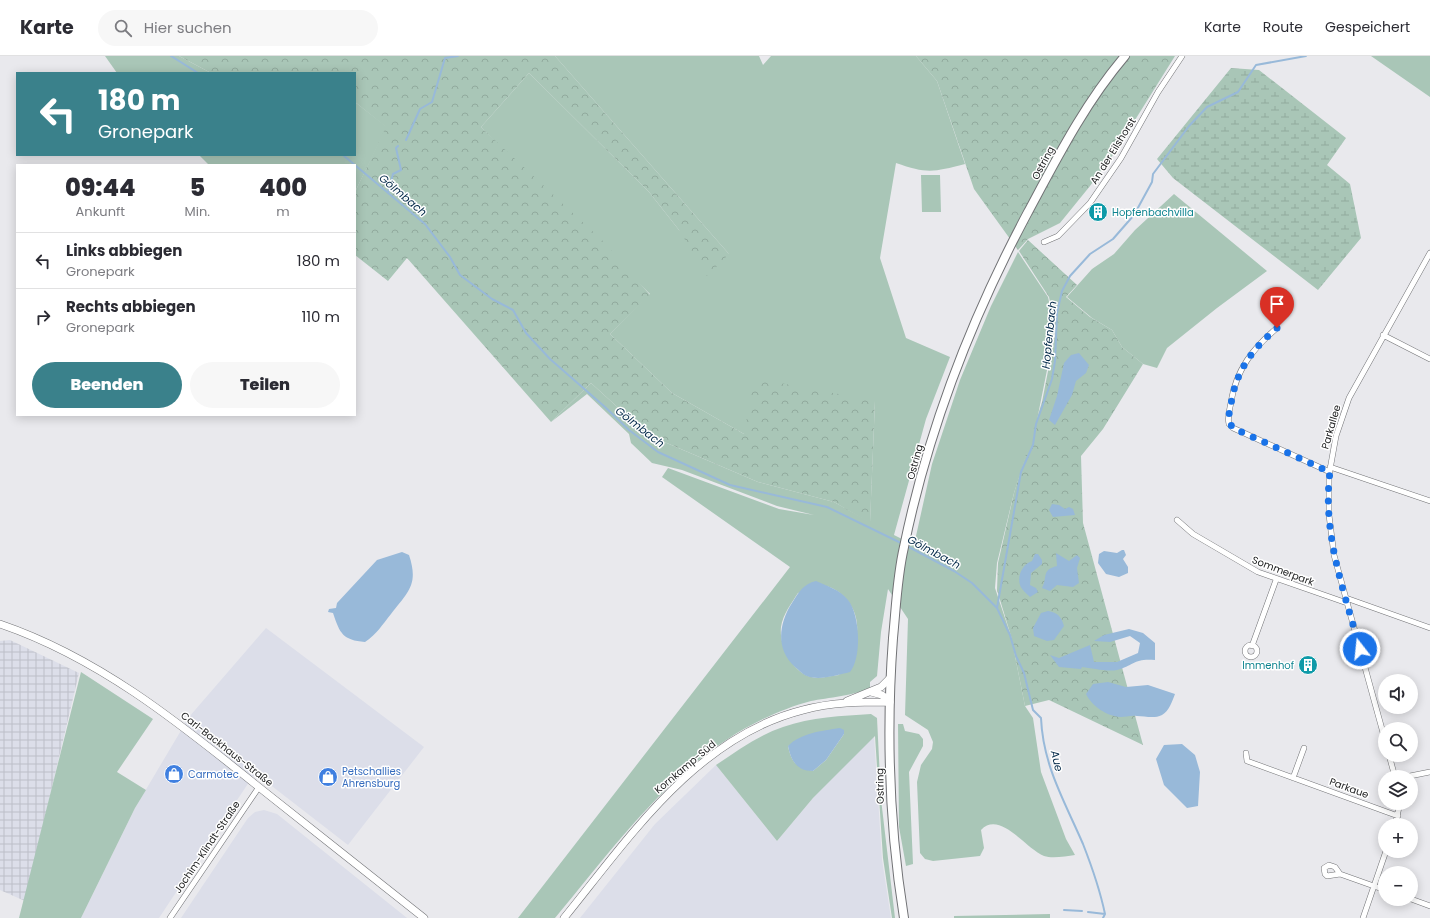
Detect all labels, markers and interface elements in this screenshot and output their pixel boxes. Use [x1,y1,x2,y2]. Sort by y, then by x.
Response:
search box [98,10,378,46]
text: Karte [20,14,74,41]
icon: search [112,17,134,39]
text: Hier suchen [144,17,232,38]
text: Karte [1204,17,1241,37]
text: Route [1263,17,1303,37]
text: Gespeichert [1325,17,1410,37]
text: 180 m [98,81,181,120]
icon: left [32,88,84,140]
street label: An der Eilshorst [1087,115,1140,187]
text: Gronepark [98,119,193,144]
street label: Ostring [1028,144,1058,182]
water label: Gölmbach [376,170,430,220]
text: 09:44 [65,171,136,204]
text: 5 [189,171,205,204]
text: 400 [259,171,307,204]
building icon: Hopfenbachvilla [1087,201,1109,223]
text: Ankunft [76,202,125,221]
text: Min. [185,202,210,221]
text: m [276,202,290,221]
place label: Hopfenbachvilla [1112,205,1194,220]
text: Links abbiegen [66,240,182,261]
icon: left [32,250,54,272]
text: 180 m [297,250,340,271]
text: Gronepark [66,262,135,281]
pin [1260,287,1294,328]
icon: arrive [1266,293,1288,315]
text: Rechts abbiegen [66,296,196,317]
water label: Hopfenbach [1037,300,1061,370]
icon: right [32,306,54,328]
text: 110 m [302,306,340,327]
text: Gronepark [66,318,135,337]
button: Beenden [32,362,182,408]
button: Teilen [190,362,340,408]
water label: Gölmbach [612,403,668,451]
street label: Parkallee [1318,403,1344,451]
street label: Ostring [903,443,927,481]
water label: Gölmbach [905,531,963,573]
street label: Sommerpark [1250,552,1317,590]
position arrow [1339,628,1381,670]
building icon: Immenhof [1297,654,1319,676]
place label: Immenhof [1242,658,1294,673]
map controls [1378,674,1418,906]
button: sound [1378,674,1418,714]
street label: Carl-Backhaus-Straße [178,708,276,790]
button: search [1378,722,1418,762]
street label: Kornkamp-Süd [651,737,719,797]
water label: Aue [1047,748,1067,773]
shop icon: Carmotec [163,763,185,785]
place label: Petschallies Ahrensburg [342,764,401,791]
shop icon: Petschallies Ahrensburg [317,766,339,788]
place label: Carmotec [188,767,239,782]
street label: Ostring [872,768,888,804]
button: layers [1378,770,1418,810]
street label: Parkaue [1327,774,1371,802]
street label: Jochim-Klindt-Straße [170,798,244,896]
button: + [1378,818,1418,858]
button: − [1378,866,1418,906]

